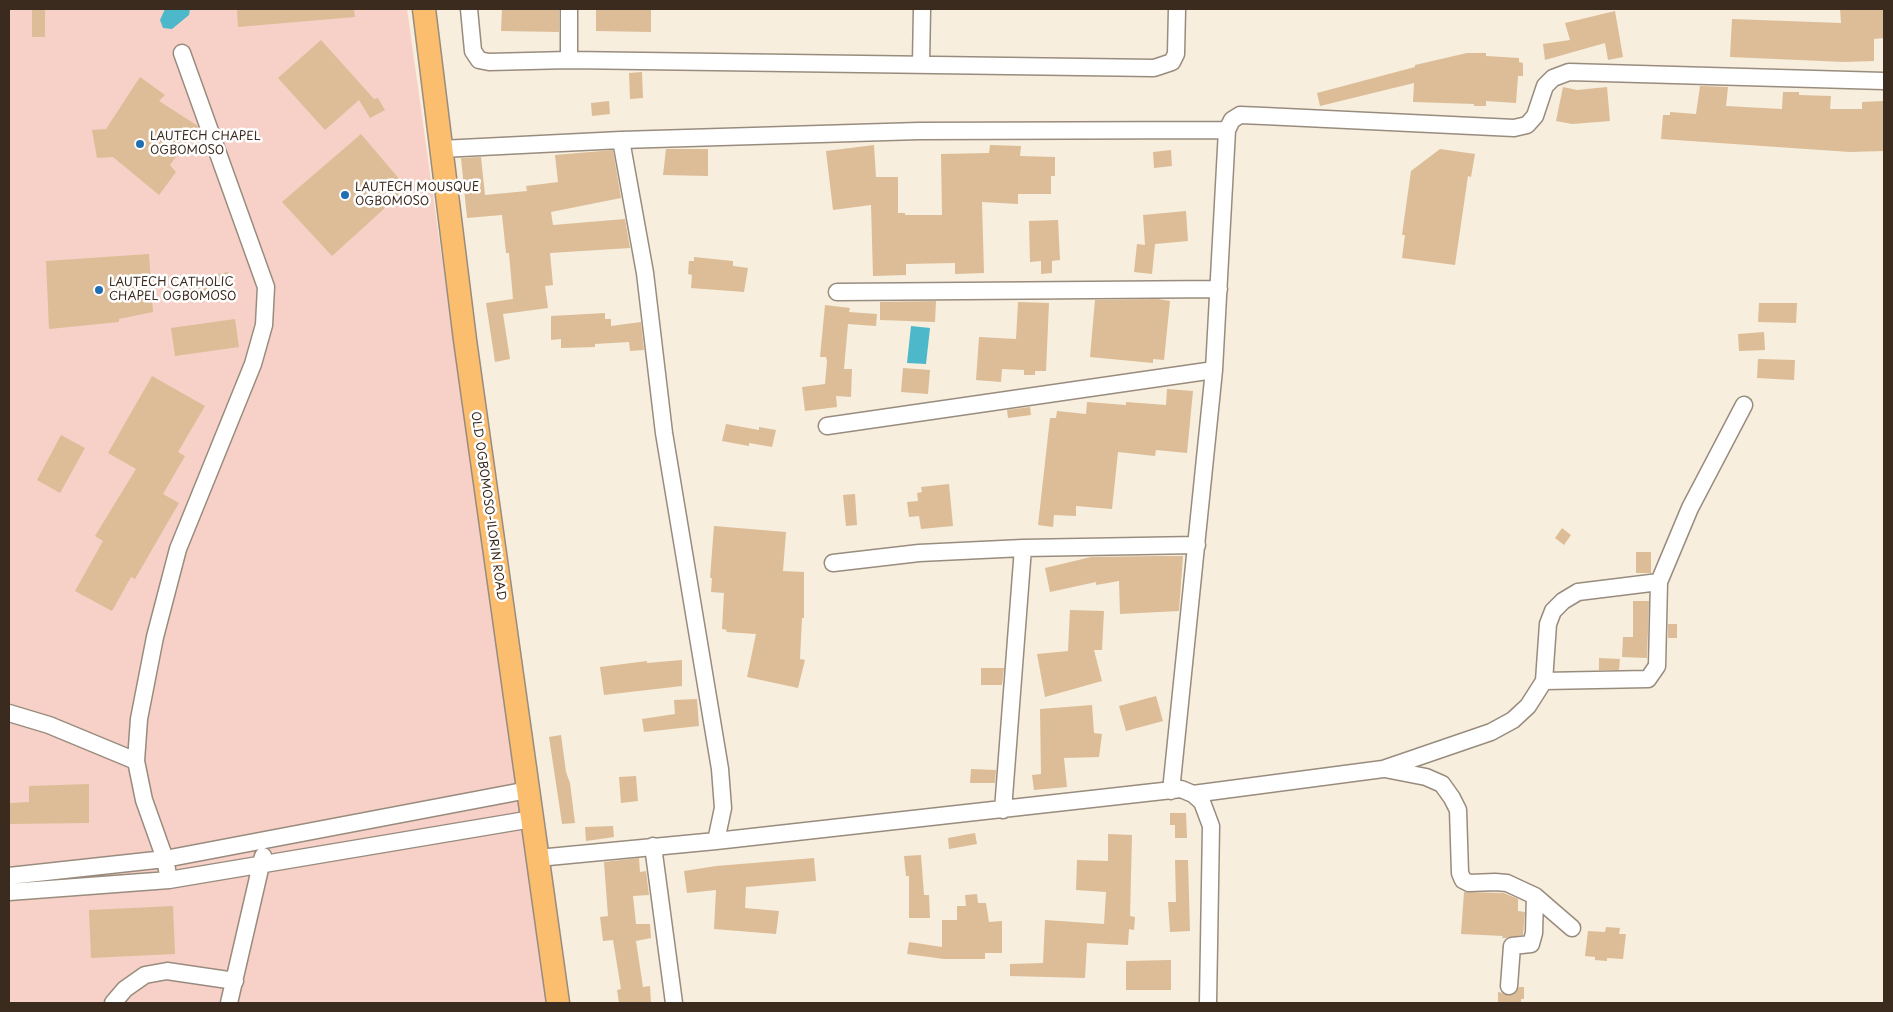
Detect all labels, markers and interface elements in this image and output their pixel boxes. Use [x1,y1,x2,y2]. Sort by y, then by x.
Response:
place label: LAUTECH CHAPEL OGBOMOSO [150,130,261,158]
marker: LAUTECH CHAPEL OGBOMOSO [134,138,146,150]
place label: LAUTECH MOUSQUE OGBOMOSO [355,181,479,209]
marker: LAUTECH MOUSQUE OGBOMOSO [339,189,351,201]
place label: LAUTECH CATHOLIC CHAPEL OGBOMOSO [109,276,237,304]
marker: LAUTECH CATHOLIC CHAPEL OGBOMOSO [93,284,105,296]
street label: OLD OGBOMOSO-ILORIN ROAD [468,411,508,601]

